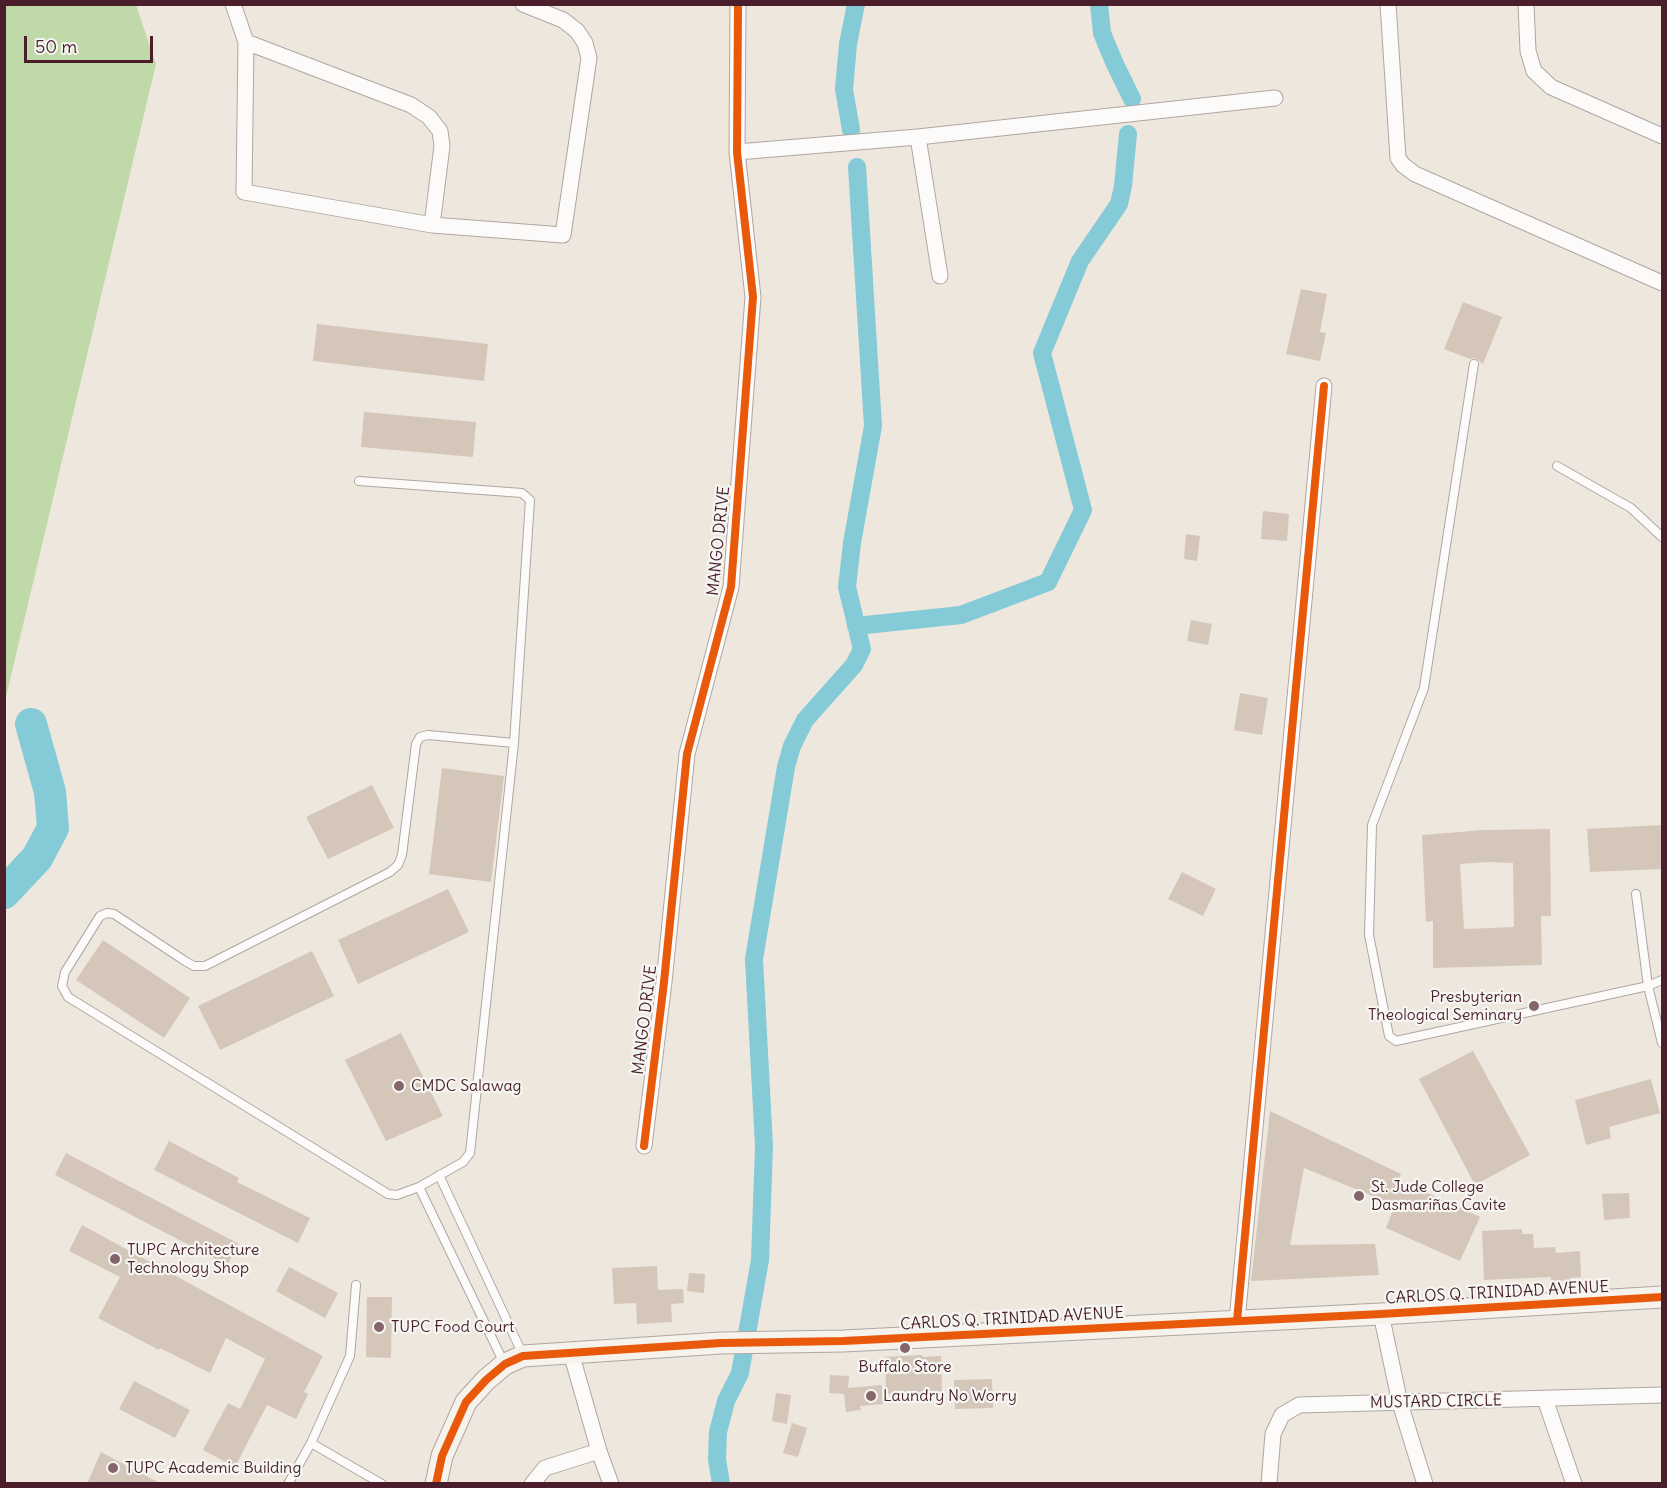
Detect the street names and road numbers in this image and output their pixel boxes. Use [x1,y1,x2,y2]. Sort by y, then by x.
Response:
street label: MANGO DRIVE [704,485,734,597]
street label: MANGO DRIVE [629,964,661,1076]
street label: CARLOS Q. TRINIDAD AVENUE [1385,1278,1609,1308]
street label: CARLOS Q. TRINIDAD AVENUE [900,1304,1124,1334]
street label: MUSTARD CIRCLE [1370,1391,1502,1413]

